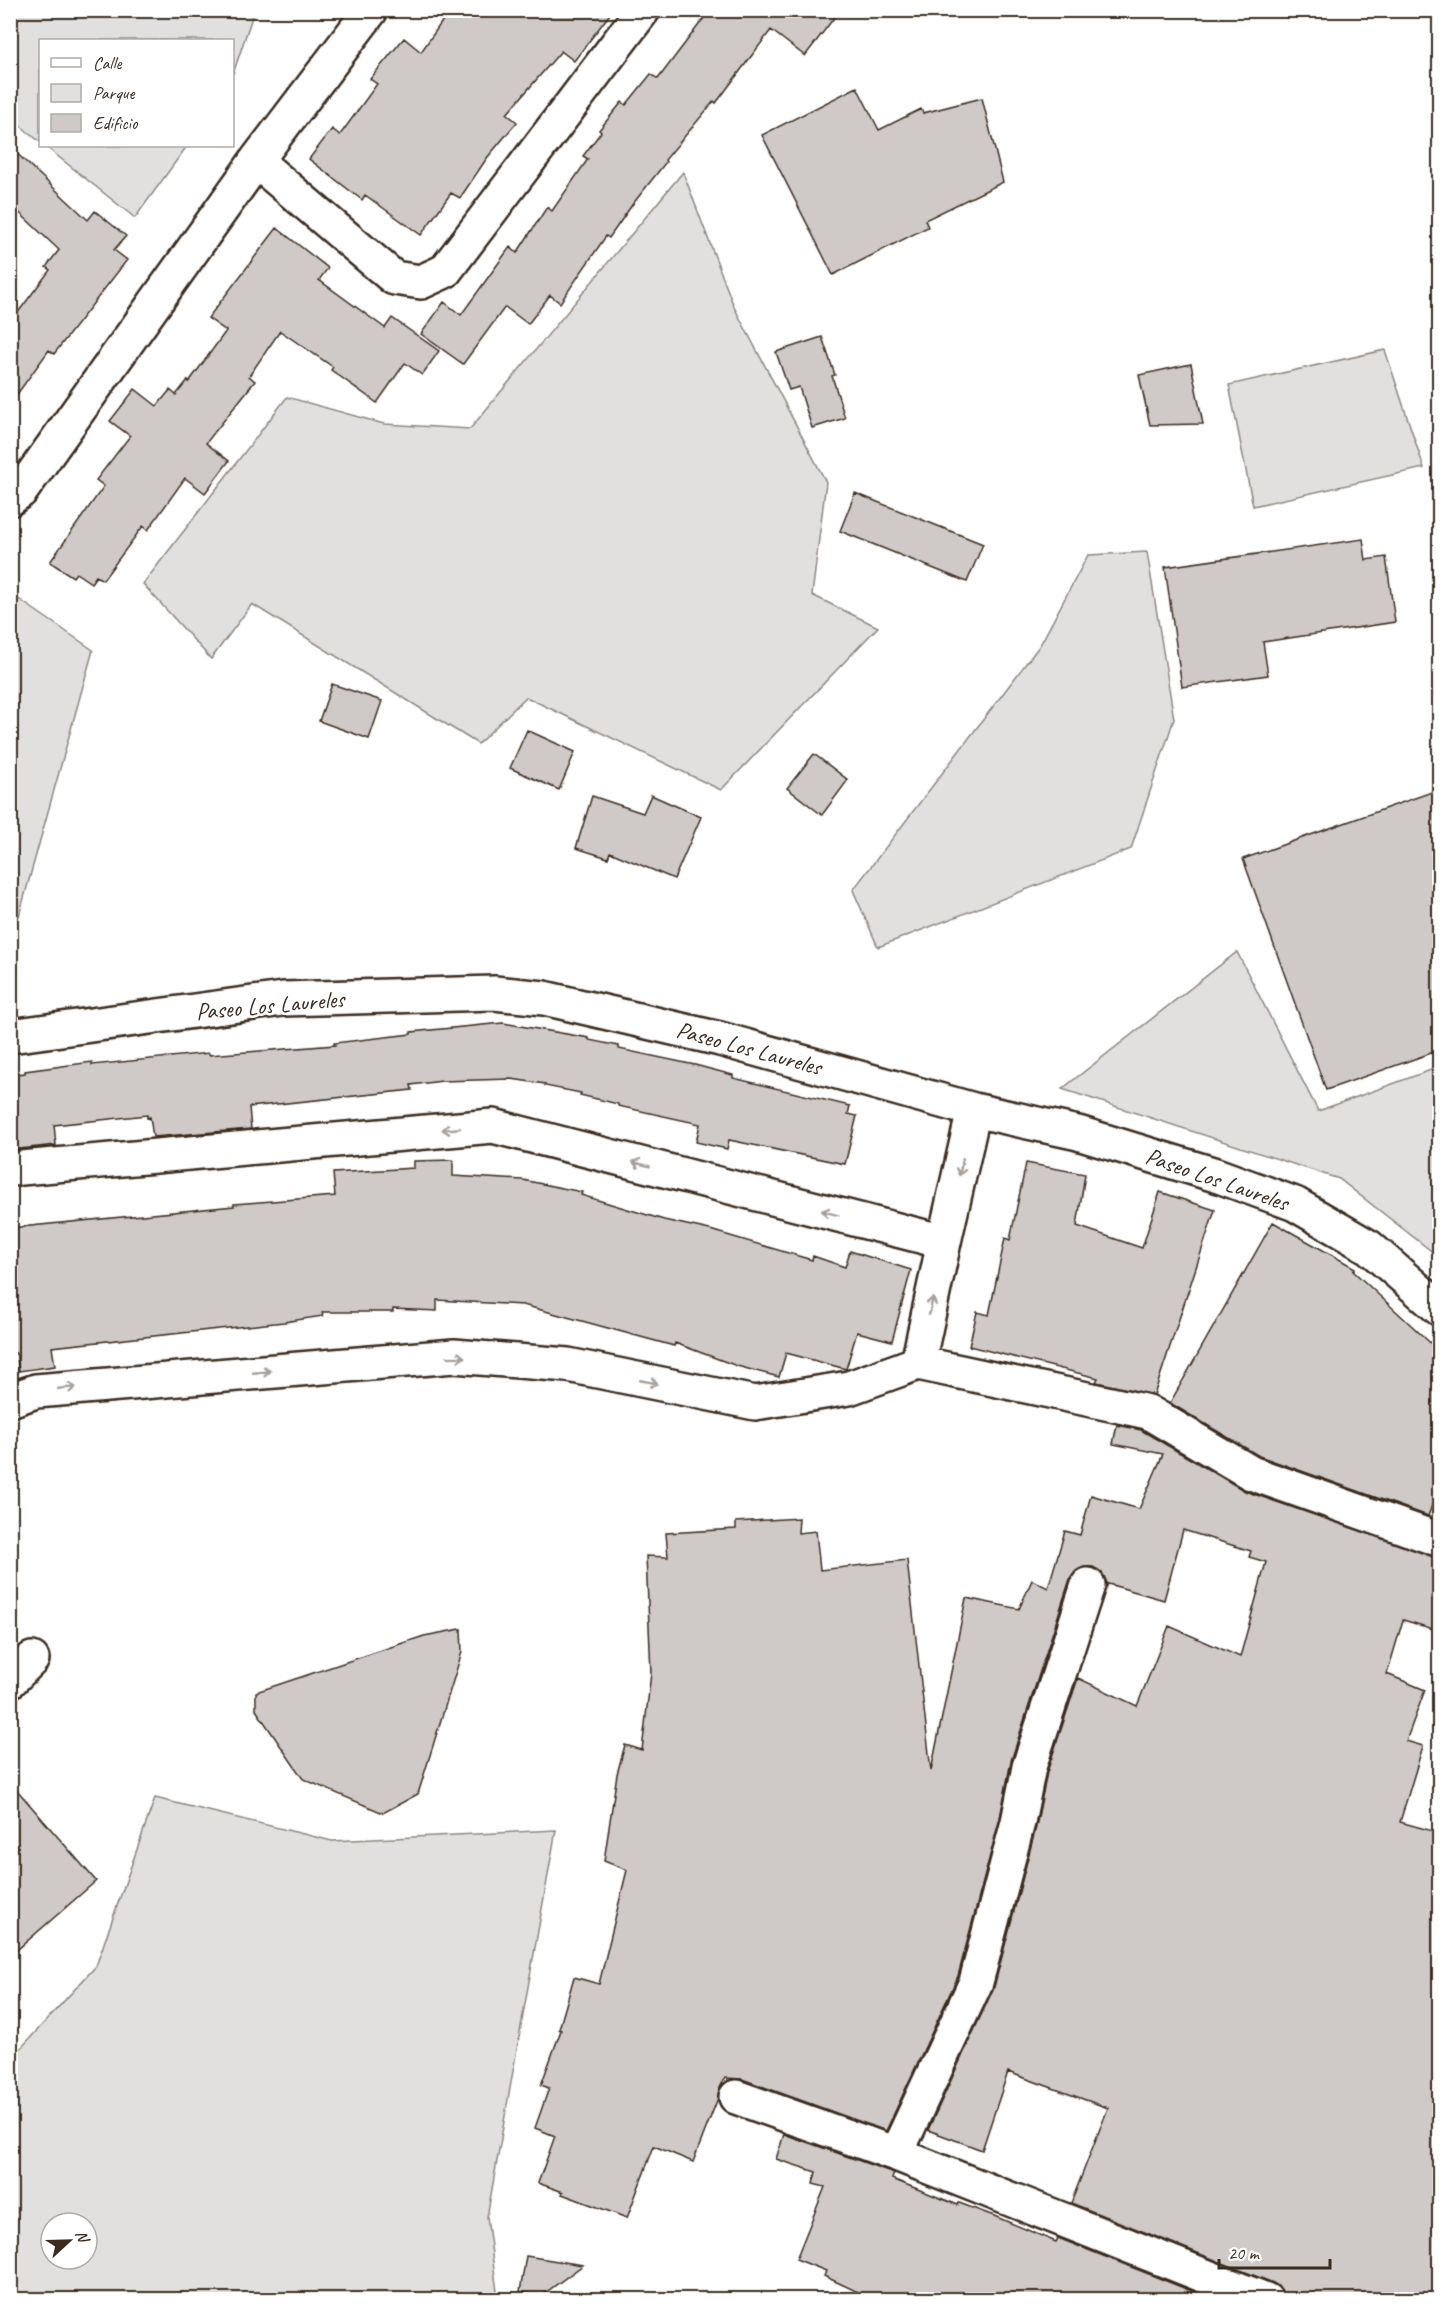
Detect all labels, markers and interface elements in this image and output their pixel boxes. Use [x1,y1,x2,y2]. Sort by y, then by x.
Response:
legend [39,39,234,147]
text: Calle [93,52,122,74]
text: Parque [93,82,135,104]
text: Edificio [93,112,139,134]
street label: Paseo Los Laureles [194,983,347,1026]
street label: Paseo Los Laureles [673,1014,827,1082]
one-way arrow [441,1124,461,1135]
street label: Paseo Los Laureles [1142,1141,1294,1218]
one-way arrow [955,1157,966,1177]
one-way arrow [632,1158,651,1170]
one-way arrow [820,1207,839,1219]
one-way arrow [926,1297,937,1317]
one-way arrow [446,1351,465,1362]
one-way arrow [251,1366,271,1377]
one-way arrow [639,1377,658,1388]
one-way arrow [57,1382,77,1393]
north arrow [39,2211,99,2271]
text: N [71,2227,94,2247]
scale bar [1219,2232,1330,2270]
text: 20 m [1228,2242,1261,2264]

